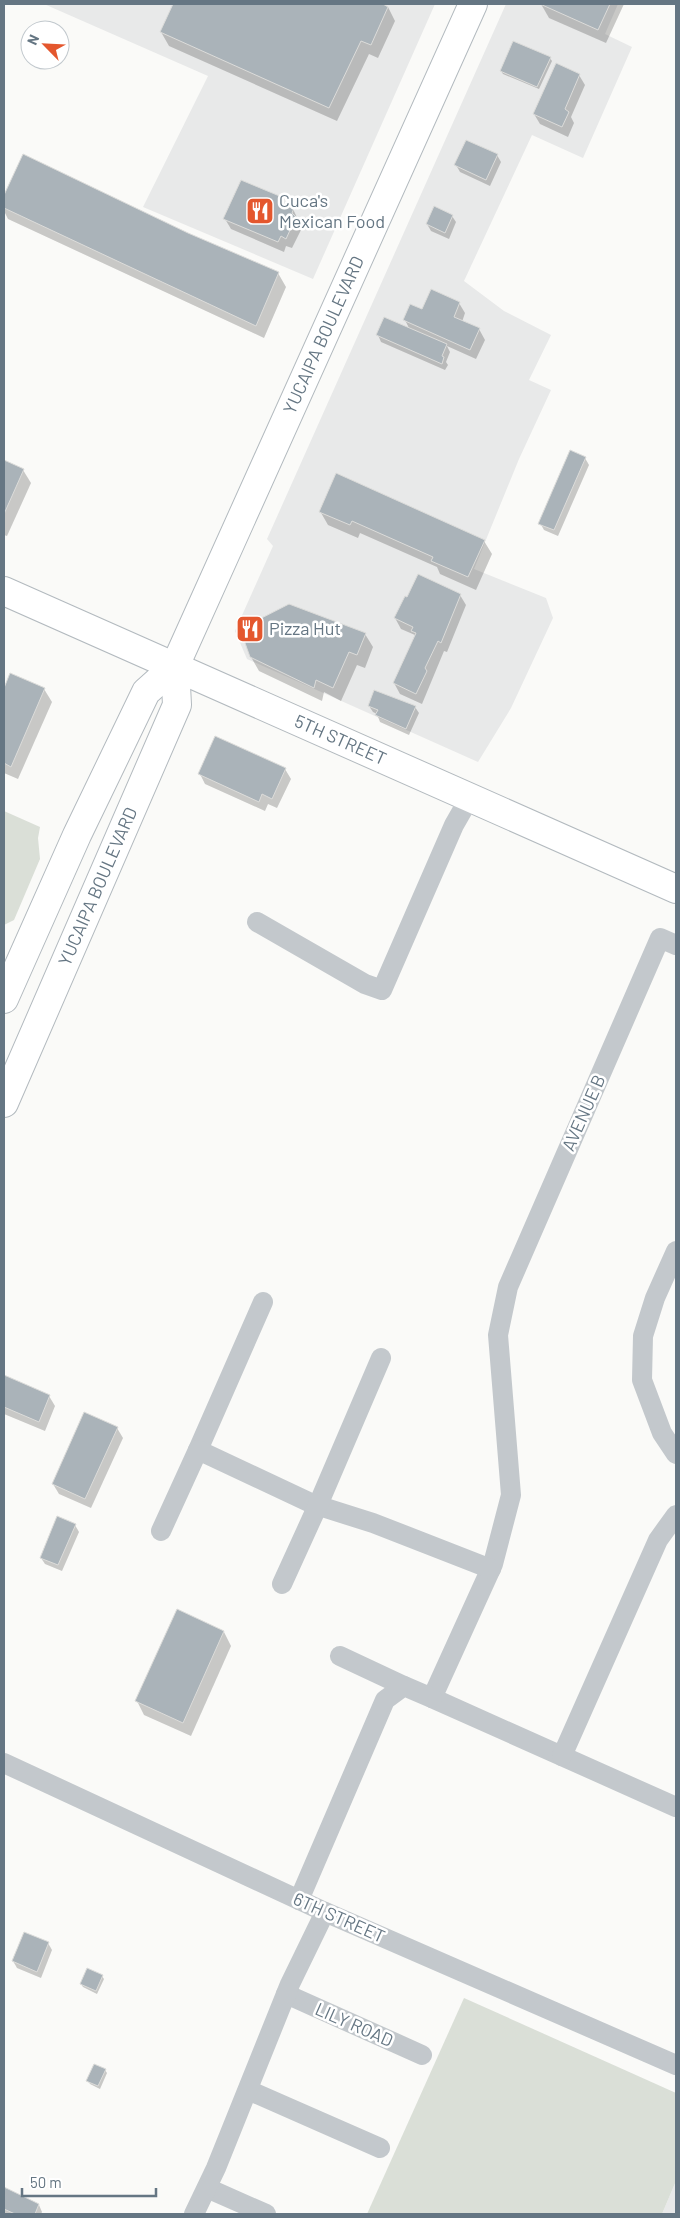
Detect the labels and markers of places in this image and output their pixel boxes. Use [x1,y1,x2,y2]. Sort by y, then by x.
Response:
place label: Cuca's Mexican Food [279,189,385,232]
restaurant icon: Cuca's Mexican Food [245,196,275,226]
restaurant icon: Pizza Hut [235,614,265,644]
place label: Pizza Hut [269,617,341,639]

